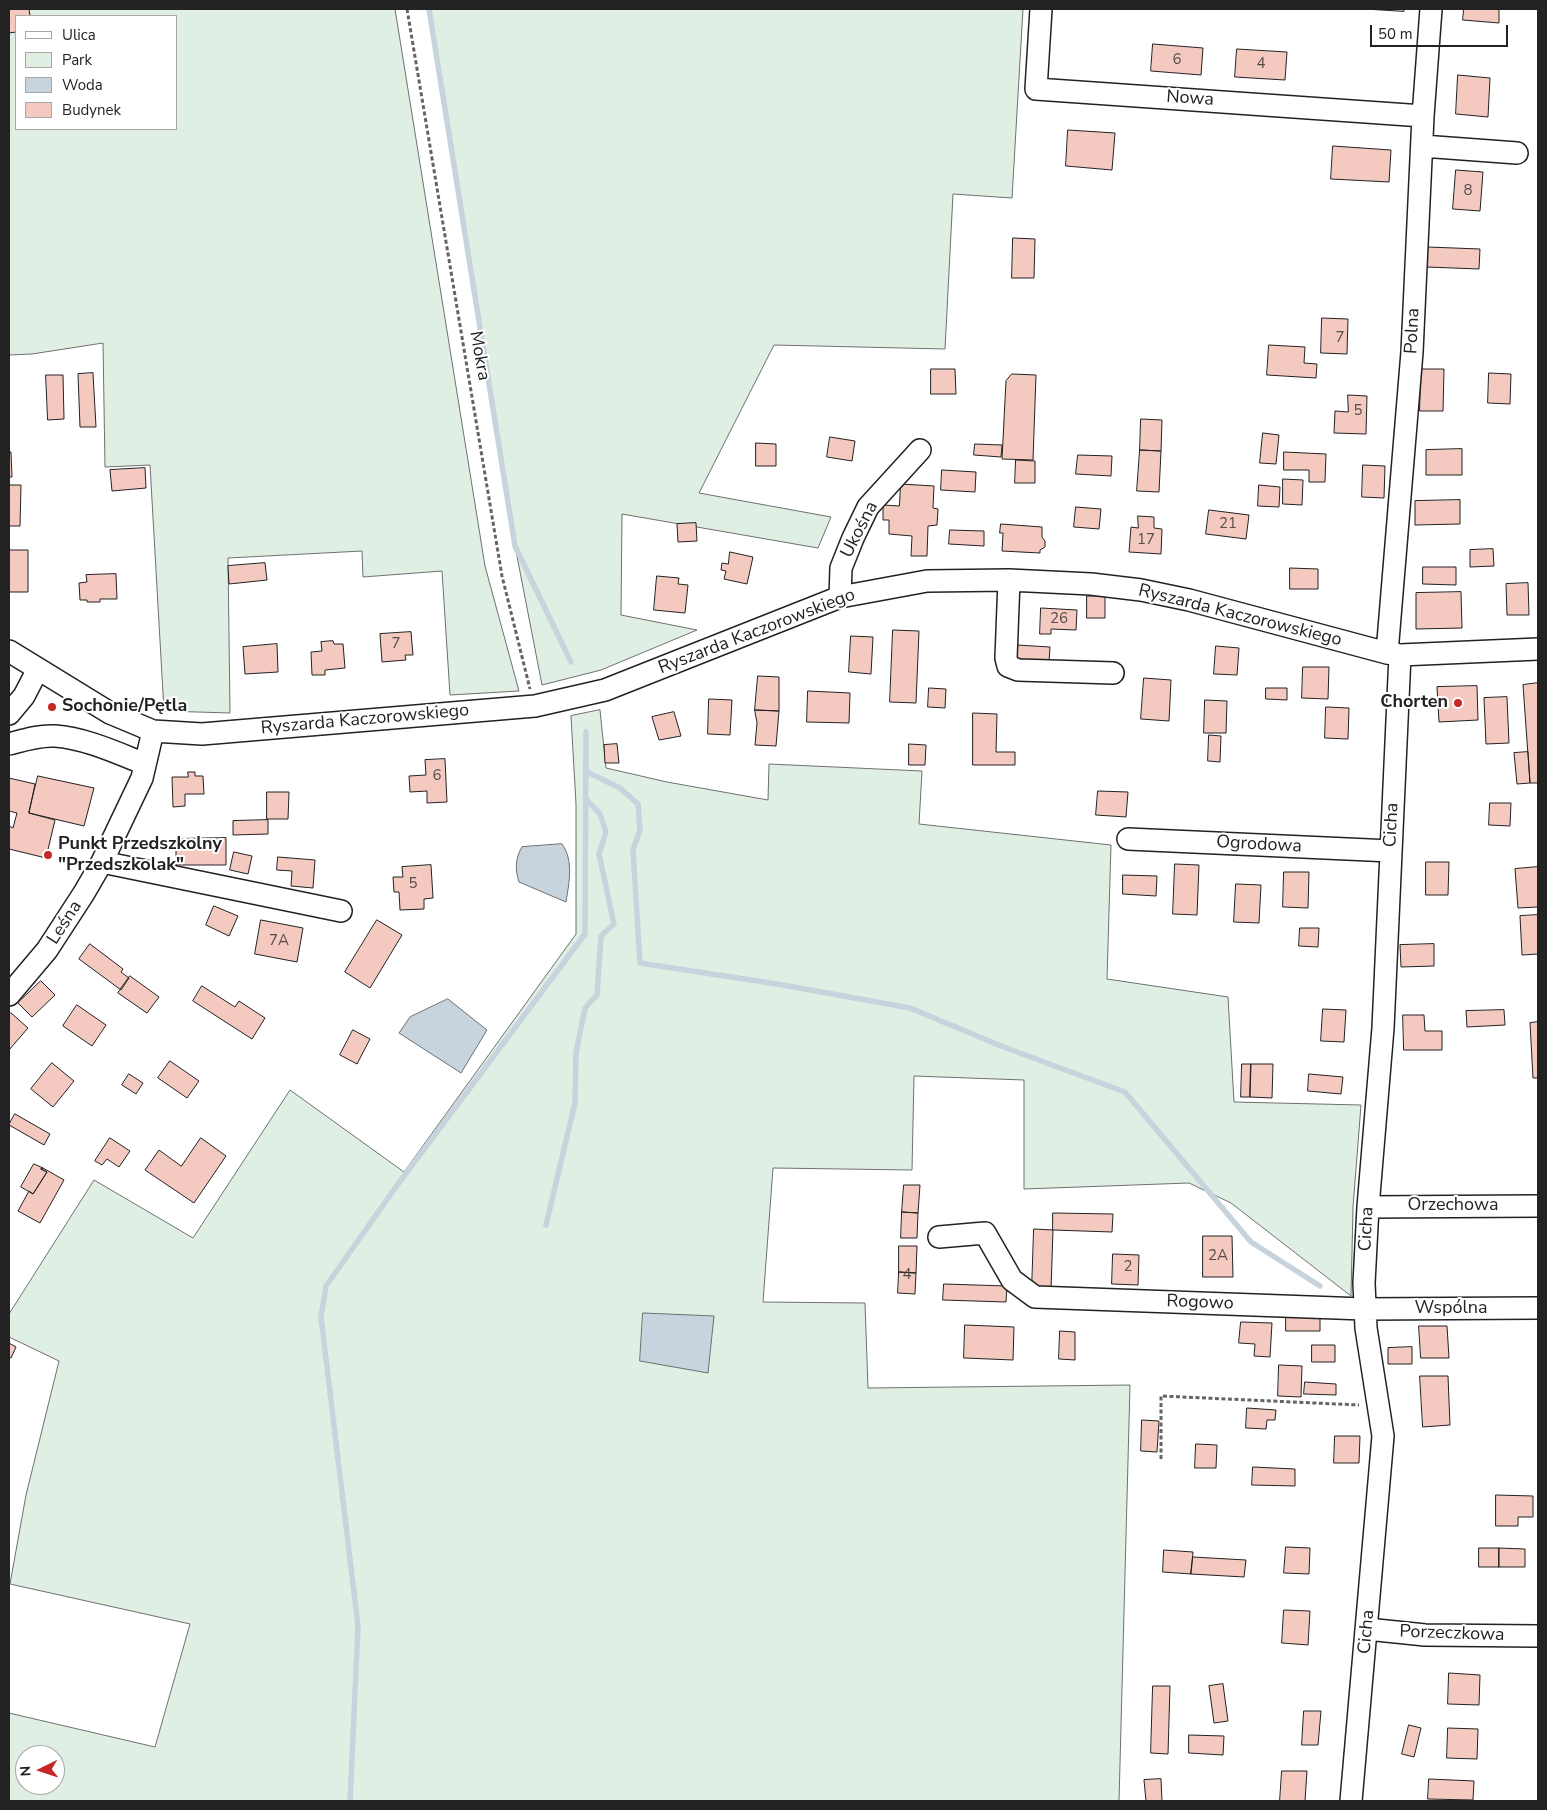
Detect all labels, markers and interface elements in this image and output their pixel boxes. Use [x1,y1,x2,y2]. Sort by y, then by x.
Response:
legend [15,15,178,130]
scale bar [1372,15,1510,47]
text: 50 m [1378,24,1413,44]
text: Ulica [62,25,96,45]
text: Park [62,50,92,70]
house number: 6 [1173,51,1181,69]
house number: 4 [1257,55,1265,73]
text: Woda [62,75,103,95]
street label: Nowa [1165,87,1215,111]
text: Budynek [62,100,121,120]
house number: 8 [1464,182,1472,200]
street label: Polna [1401,307,1425,355]
street label: Mokra [464,329,494,383]
house number: 7 [1336,329,1344,347]
house number: 5 [1354,402,1362,420]
street label: Ukośna [837,498,883,562]
house number: 21 [1219,515,1237,533]
house number: 17 [1137,531,1155,549]
street label: Ryszarda Kaczorowskiego [1136,580,1344,652]
street label: Ryszarda Kaczorowskiego [656,584,858,680]
house number: 26 [1050,610,1068,628]
house number: 7 [392,635,400,653]
place label: Chorten [1380,692,1448,714]
place label: Sochonie/Pętla [62,696,187,718]
marker: Chorten [1452,697,1464,709]
street label: Ryszarda Kaczorowskiego [260,700,470,740]
marker: Sochonie/Pętla [46,701,58,713]
house number: 6 [433,767,441,785]
street label: Cicha [1380,802,1404,848]
street label: Ogrodowa [1216,832,1302,858]
place label: Punkt Przedszkolny "Przedszkolak" [58,834,222,876]
marker: Punkt Przedszkolny "Przedszkolak" [42,849,54,861]
house number: 5 [409,875,417,893]
street label: Leśna [43,897,87,949]
house number: 7A [269,932,289,950]
street label: Orzechowa [1408,1195,1498,1217]
street label: Cicha [1355,1206,1379,1252]
house number: 2A [1208,1247,1228,1265]
house number: 2 [1124,1258,1132,1276]
house number: 4 [903,1266,911,1284]
street label: Rogowo [1166,1291,1234,1315]
street label: Wspólna [1414,1298,1488,1320]
street label: Cicha [1354,1609,1380,1655]
street label: Porzeczkowa [1399,1621,1505,1647]
north arrow [15,1745,65,1795]
text: N [16,1765,35,1777]

